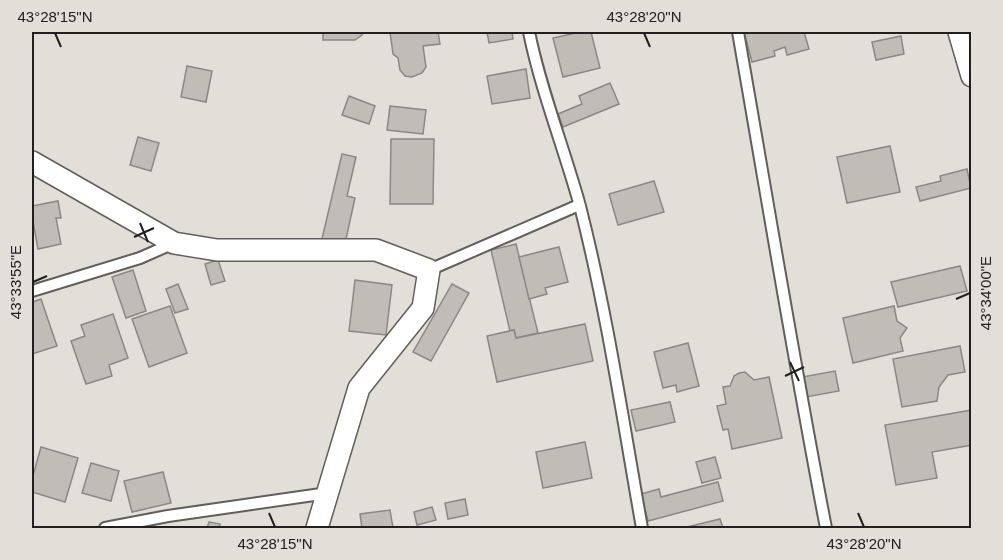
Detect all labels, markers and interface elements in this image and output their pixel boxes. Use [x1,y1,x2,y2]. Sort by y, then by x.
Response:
text: 43°28'15"N [17,8,93,25]
text: 43°28'20"N [606,8,682,25]
text: 43°33'55"E [7,245,24,319]
text: 43°34'00"E [977,256,994,330]
text: 43°28'15"N [237,535,313,552]
text: 43°28'20"N [826,535,902,552]

